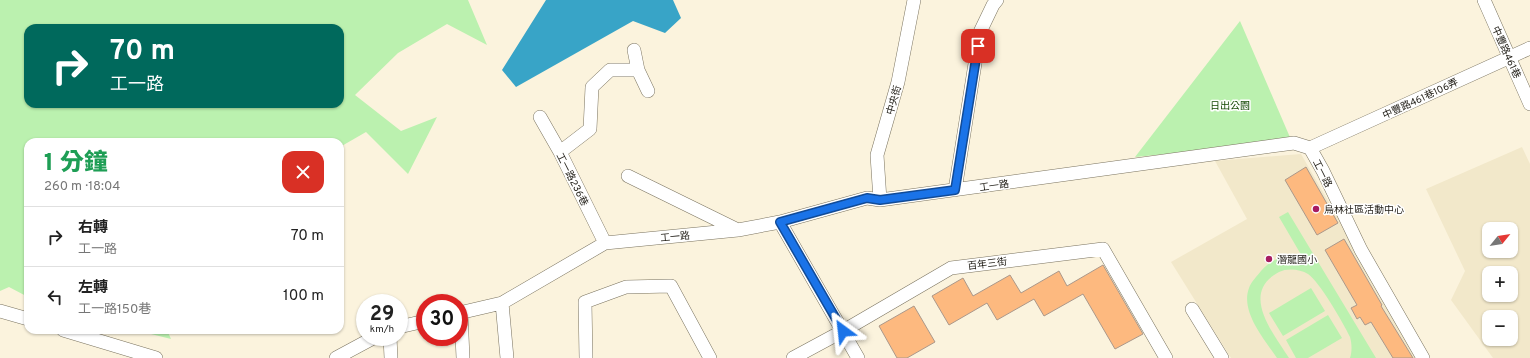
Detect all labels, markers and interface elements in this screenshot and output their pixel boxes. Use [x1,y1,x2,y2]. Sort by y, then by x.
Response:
street label: 中豐路461巷 [1488,24,1523,81]
pin [961,29,995,63]
text: 70 m [110,34,175,70]
icon: arrive [967,35,989,57]
icon: right [44,40,96,92]
text: 工一路 [110,74,164,97]
street label: 中豐路461巷106弄 [1381,76,1461,123]
street label: 中央街 [884,84,905,117]
park label: 日出公園 [1210,100,1250,113]
text: 1 分鐘 [44,149,108,179]
button: close [282,151,324,193]
street label: 工一路236巷 [553,151,591,209]
street label: 工一路 [1309,157,1334,190]
street label: 工一路 [978,178,1010,195]
text: 260 m · 18:04 [44,179,120,195]
marker: 烏林社區活動中心 [1311,204,1321,214]
place label: 烏林社區活動中心 [1324,204,1404,217]
text: 右轉 [78,219,108,238]
north arrow [1482,222,1518,258]
map controls [1482,222,1518,346]
icon: right [44,226,66,248]
text: 70 m [291,227,324,246]
street label: 工一路 [660,230,691,245]
text: 工一路 [78,242,117,258]
marker: 潛龍國小 [1264,254,1274,264]
place label: 潛龍國小 [1277,254,1317,267]
street label: 百年三街 [967,256,1008,273]
button: + [1482,266,1518,302]
text: 左轉 [78,279,108,298]
icon: left [44,286,66,308]
text: 100 m [283,287,324,306]
speed limit sign: 30 [416,294,468,346]
text: 工一路150巷 [78,302,151,318]
text: 29 [370,302,394,328]
position arrow [822,310,864,352]
button: − [1482,310,1518,346]
text: km/h [370,323,394,336]

